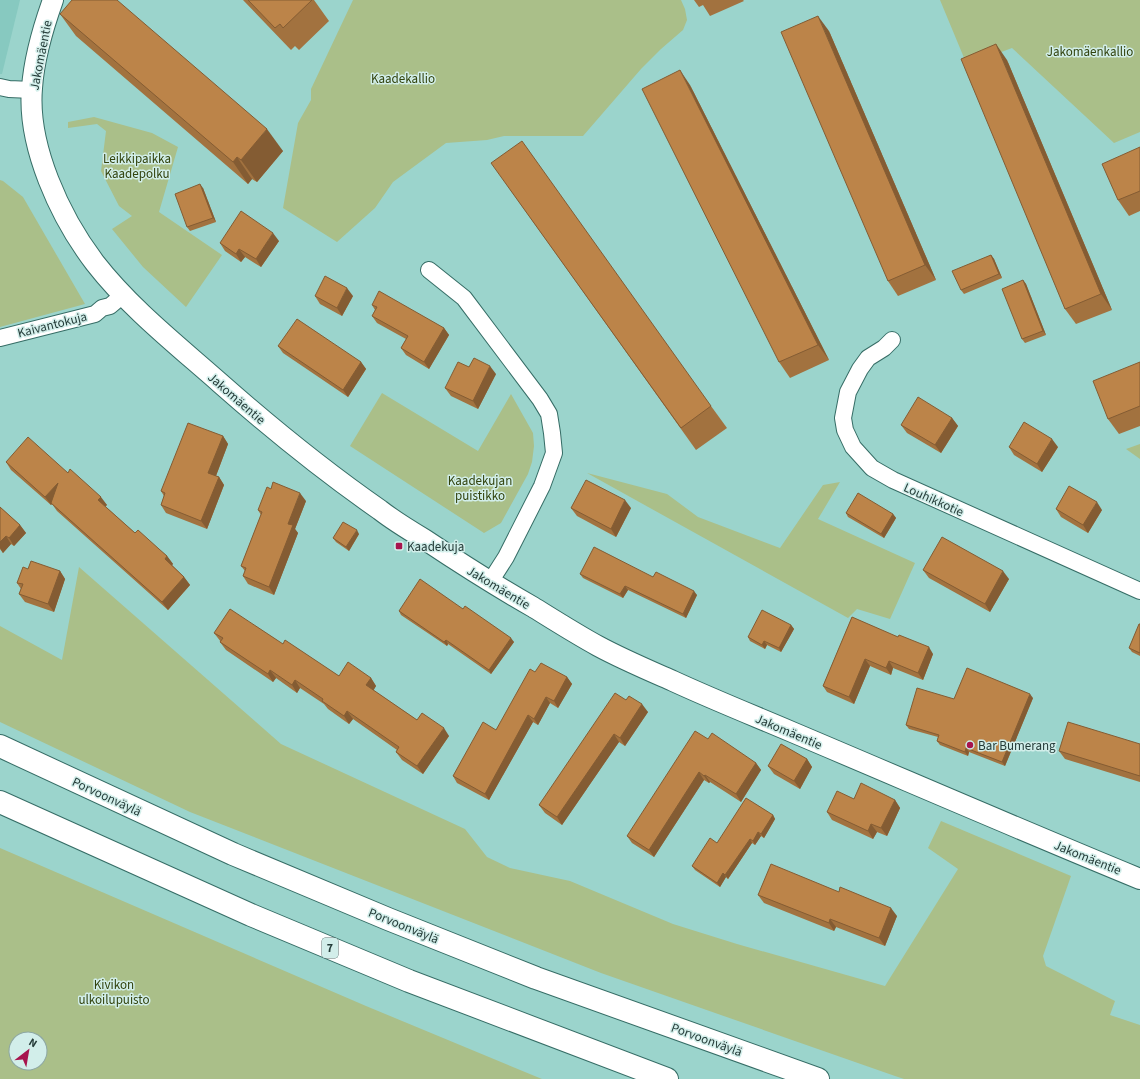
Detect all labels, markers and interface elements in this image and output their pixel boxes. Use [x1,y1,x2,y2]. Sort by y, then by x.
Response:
street label: Jakomäentie [25,19,57,92]
park label: Jakomäenkallio [1047,43,1133,61]
park label: Kaadekallio [371,70,435,88]
park label: Leikkipaikka Kaadepolku [103,150,171,183]
street label: Kaivantokuja [16,308,89,342]
street label: Jakomäentie [204,369,269,429]
park label: Kaadekujan puistikko [448,472,512,505]
street label: Louhikkotie [901,479,967,521]
place label: Kaadekuja [407,538,464,556]
marker: Kaadekuja [394,541,404,551]
street label: Jakomäentie [463,562,534,614]
street label: Jakomäentie [752,710,825,754]
place label: Bar Bumerang [978,737,1056,755]
marker: Bar Bumerang [965,740,975,750]
street label: Porvoonväylä [69,773,144,821]
street label: Jakomäentie [1051,836,1124,880]
street label: Porvoonväylä [366,904,442,948]
road number: 7 [322,938,338,958]
park label: Kivikon ulkoilupuisto [78,976,150,1009]
street label: Porvoonväylä [669,1019,745,1061]
north arrow [8,1031,48,1071]
text: N [26,1035,40,1051]

